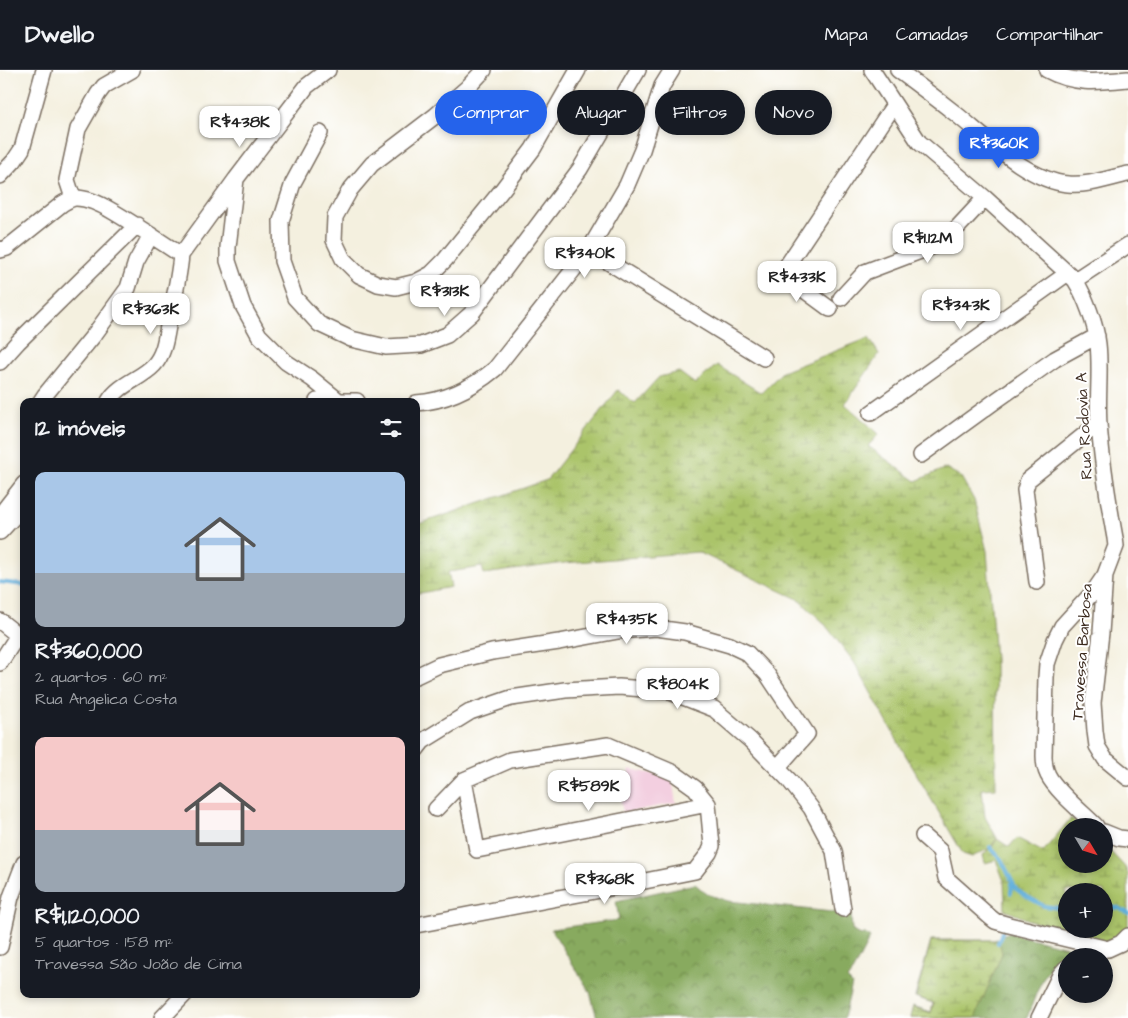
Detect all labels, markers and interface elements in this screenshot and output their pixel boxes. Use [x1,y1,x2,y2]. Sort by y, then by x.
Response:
text: Dwello [25,18,94,52]
text: Mapa [824,22,868,47]
text: Camadas [896,22,968,47]
text: Compartilhar [996,22,1103,47]
chip: Comprar [435,90,547,135]
chip: Alugar [557,90,645,135]
chip: Filtros [655,90,745,135]
chip: Novo [755,90,832,135]
pin: R$438K [199,106,281,148]
text: R$438K [210,111,270,133]
pin: R$360K [958,126,1040,169]
text: R$360K [970,132,1028,154]
pin: R$1.12M [882,222,974,264]
text: R$1.12M [903,227,953,249]
pin: R$340K [544,236,626,279]
text: R$340K [555,242,615,264]
pin: R$433K [756,260,838,303]
text: R$433K [768,266,826,288]
pin: R$313K [404,274,486,317]
text: R$313K [421,280,469,302]
pin: R$343K [920,288,1002,331]
pin: R$363K [110,292,192,335]
text: R$343K [932,294,990,316]
text: R$363K [123,298,179,320]
street label: Rua Rodovia A [1070,372,1098,480]
text: 12 imóveis [35,414,125,443]
icon: filters [377,414,405,442]
icon: home [175,504,265,594]
street label: Travessa Barbosa [1066,583,1098,721]
pin: R$435K [586,602,668,645]
text: R$435K [597,608,657,630]
text: R$360,000 [35,637,142,666]
text: 2 quartos · 60 m² [35,666,167,688]
pin: R$804K [637,668,719,710]
text: R$804K [647,673,709,695]
text: Rua Angelica Costa [35,688,177,710]
icon: home [175,769,265,859]
pin: R$589K [548,770,630,812]
text: R$589K [559,775,619,797]
north arrow [1058,818,1112,872]
map controls [1058,818,1113,1003]
pin: R$368K [564,862,646,905]
text: R$368K [576,868,634,890]
button: + [1058,883,1113,938]
text: R$1,120,000 [35,902,140,931]
text: 5 quartos · 158 m² [35,931,173,953]
button: − [1058,948,1113,1003]
text: Travessa São João de Cima [35,953,242,975]

